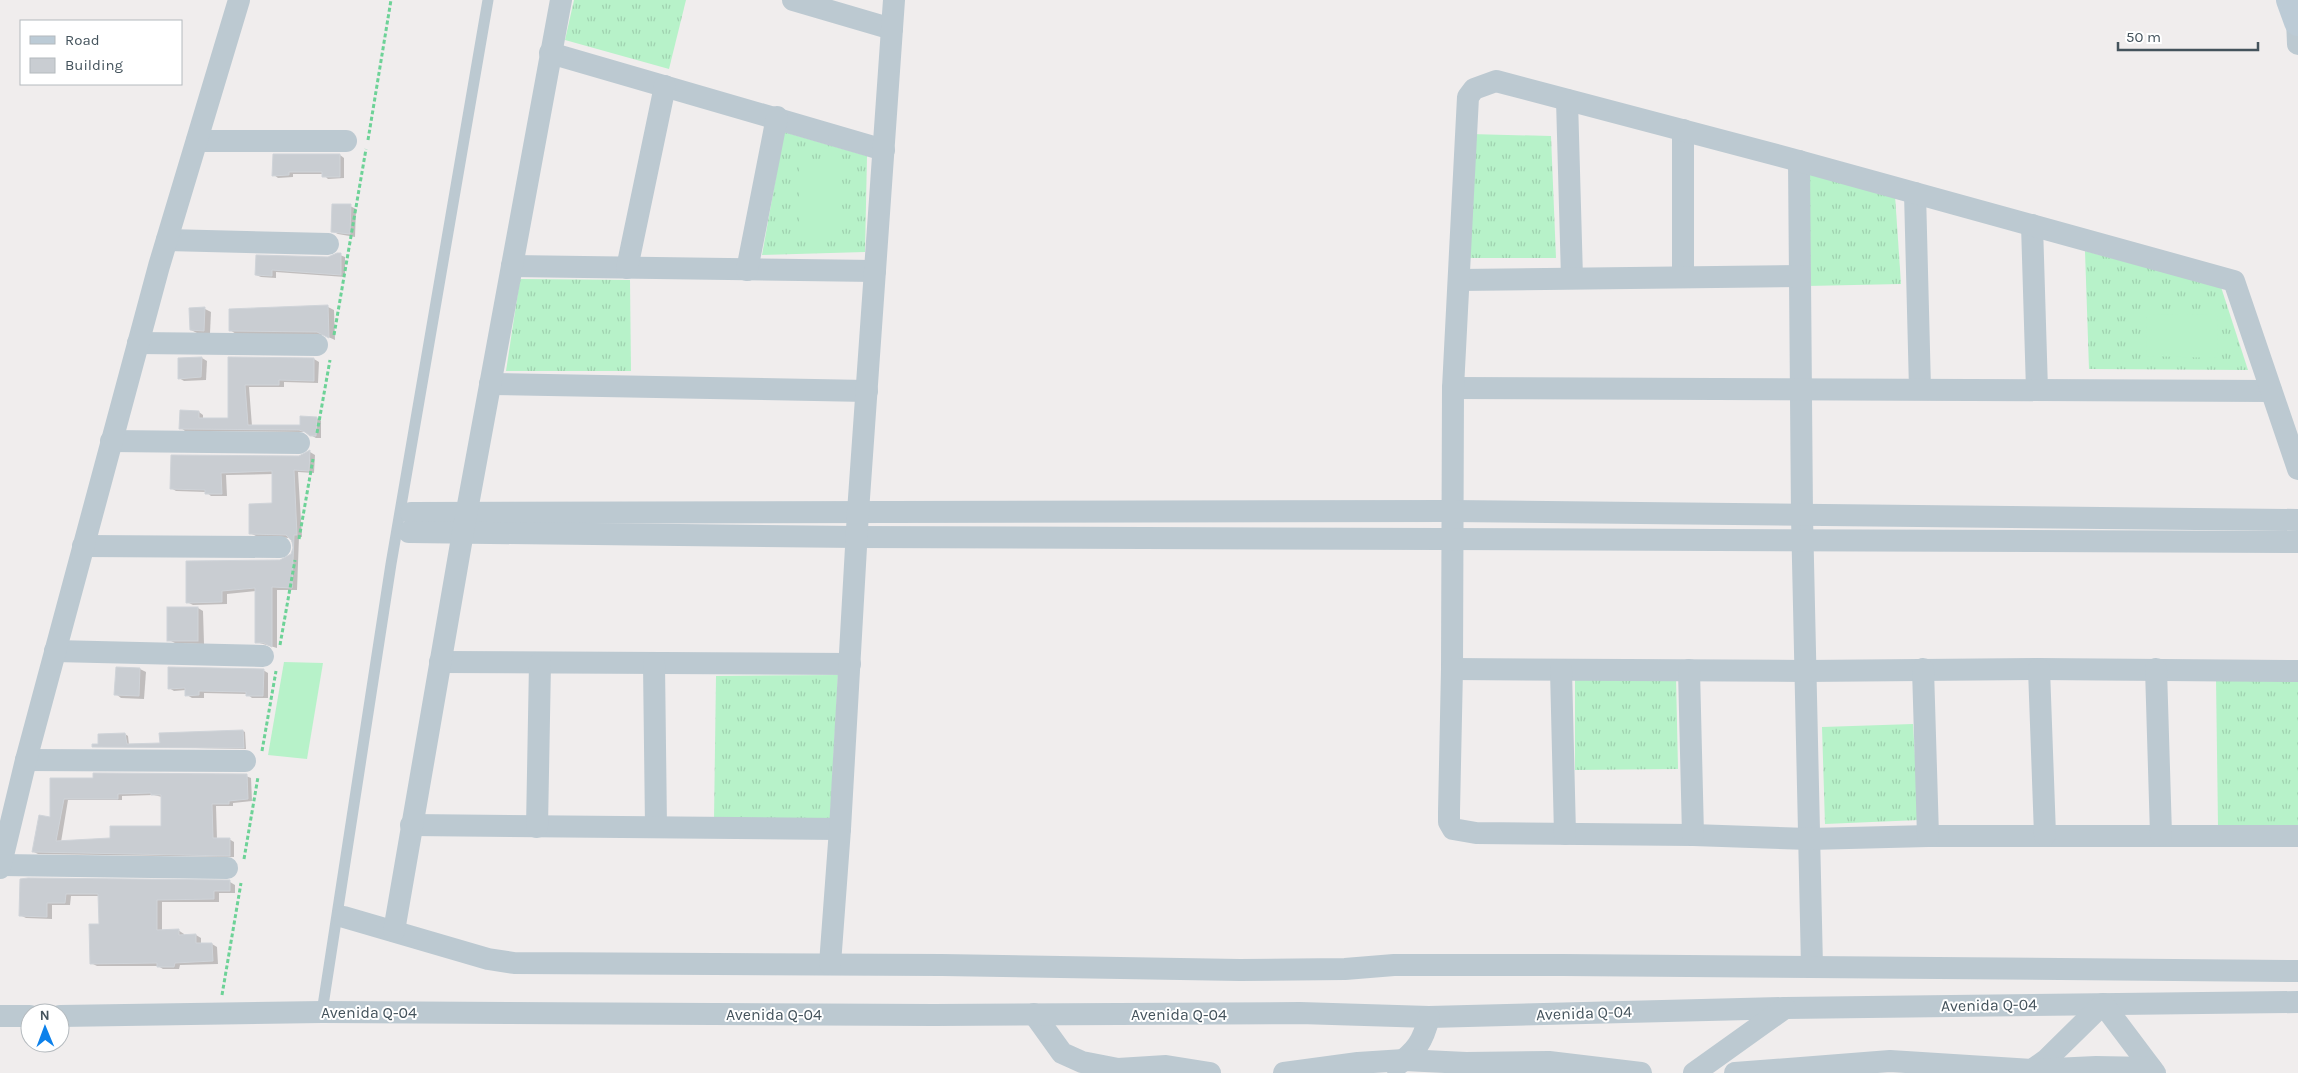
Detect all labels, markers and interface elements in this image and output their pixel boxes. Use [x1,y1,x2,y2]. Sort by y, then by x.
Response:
legend [20,20,182,85]
scale bar [2118,20,2258,52]
text: 50 m [2126,28,2161,46]
text: Road [65,31,100,49]
text: Building [65,56,123,74]
street label: Avenida Q-04 [1941,995,2037,1015]
street label: Avenida Q-04 [1536,1002,1632,1024]
north arrow [20,1003,70,1053]
street label: Avenida Q-04 [321,1003,417,1022]
street label: Avenida Q-04 [726,1005,822,1024]
street label: Avenida Q-04 [1131,1005,1227,1024]
text: N [40,1007,50,1024]

